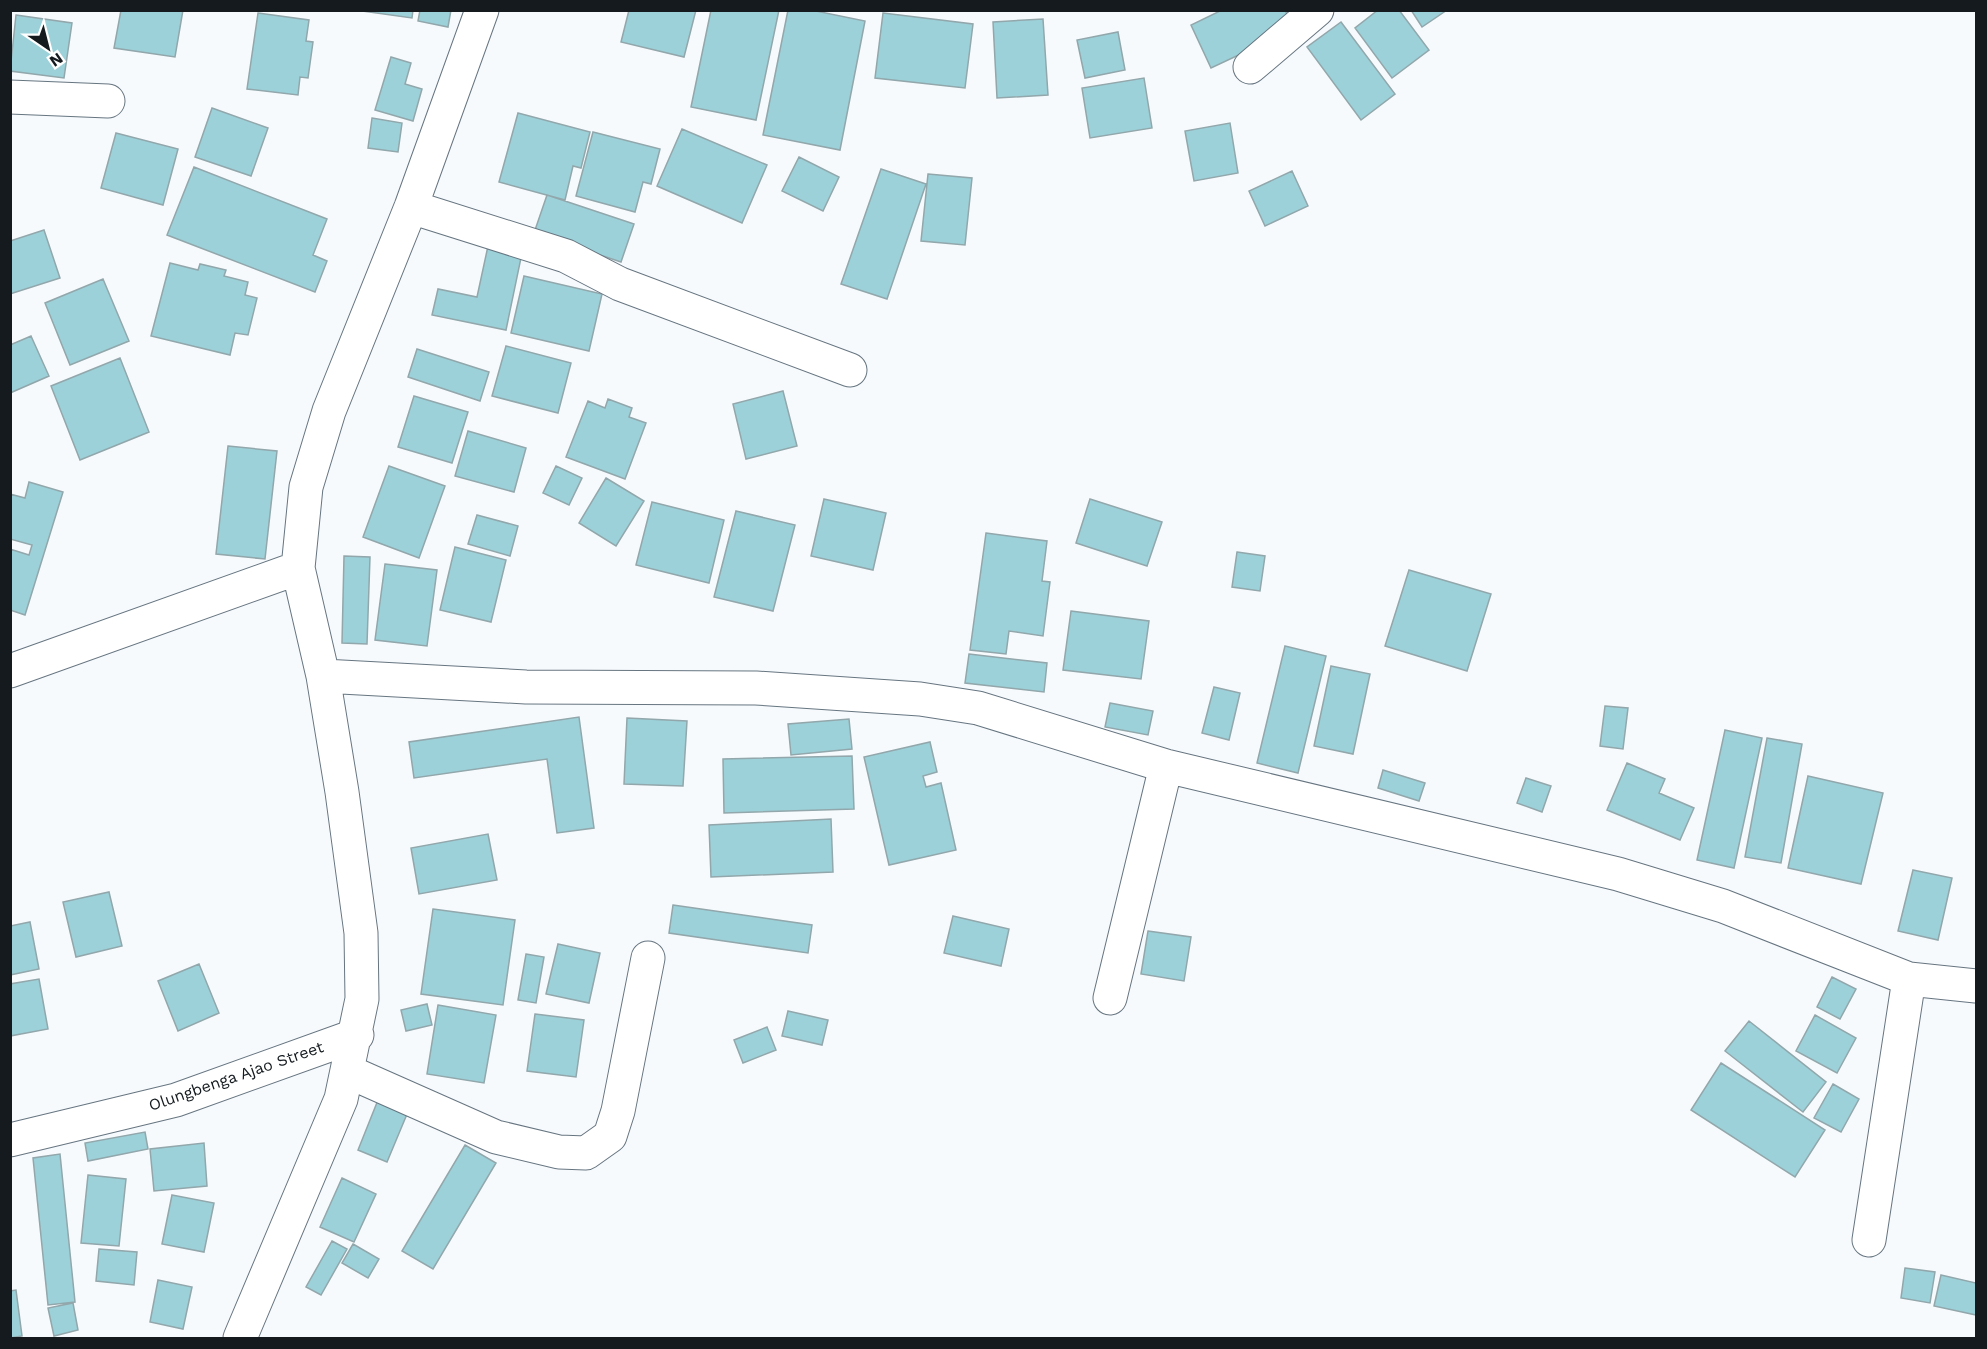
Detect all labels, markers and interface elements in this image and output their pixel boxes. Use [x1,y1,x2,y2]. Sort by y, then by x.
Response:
north arrow [18,18,78,78]
text: N [46,49,67,71]
street label: Olungbenga Ajao Street [146,1037,326,1115]

